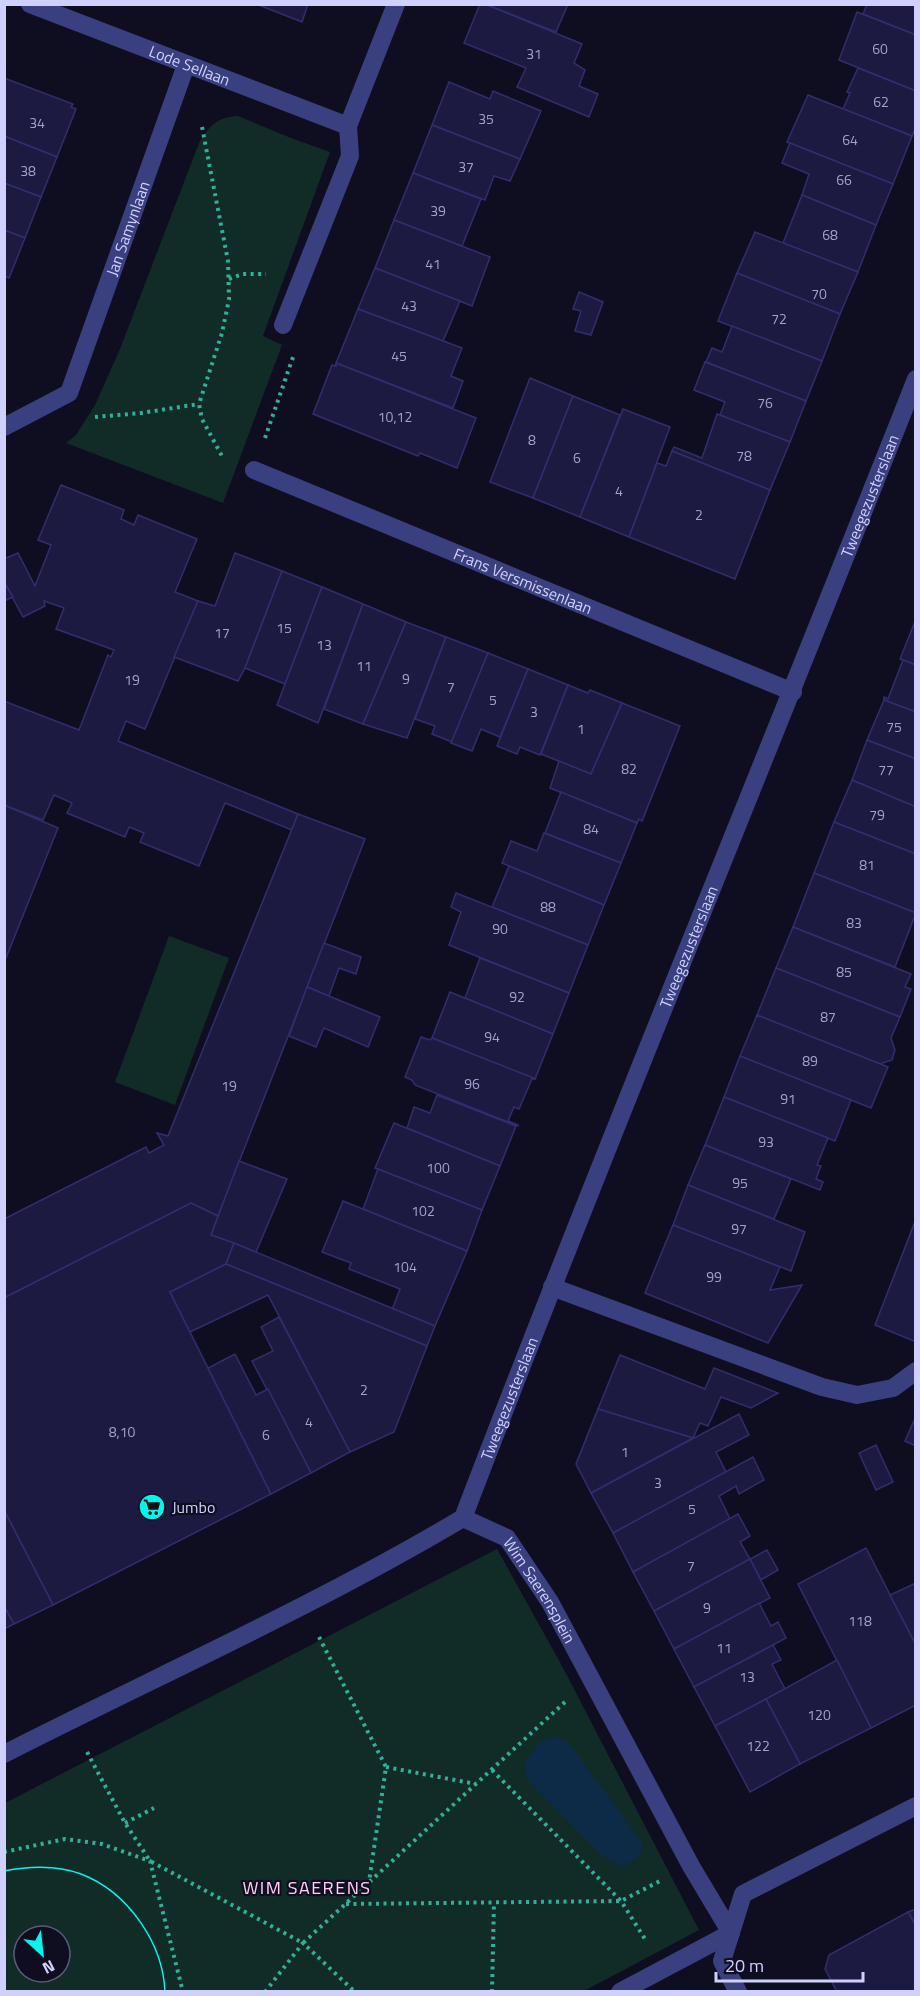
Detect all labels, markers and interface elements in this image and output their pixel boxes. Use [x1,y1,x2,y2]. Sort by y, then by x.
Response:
house number: 60 [872,38,888,59]
street label: Lode Sellaan [146,39,234,92]
house number: 31 [526,43,542,64]
house number: 62 [873,91,889,112]
house number: 35 [478,108,494,129]
house number: 34 [29,112,45,133]
house number: 64 [842,129,858,150]
house number: 37 [458,156,474,177]
house number: 38 [20,160,36,181]
house number: 66 [836,169,852,190]
street label: Jan Samynlaan [100,178,156,279]
house number: 39 [430,200,446,221]
house number: 68 [822,224,838,245]
house number: 41 [425,253,441,274]
house number: 70 [811,283,827,304]
house number: 43 [401,295,417,316]
house number: 72 [771,308,787,329]
house number: 45 [391,345,407,366]
house number: 76 [757,392,773,413]
house number: 10,12 [378,406,412,427]
house number: 8 [528,429,536,450]
street label: Tweegezusterslaan [834,431,905,561]
house number: 78 [736,445,752,466]
house number: 6 [573,447,581,468]
house number: 4 [615,480,623,501]
house number: 2 [695,504,703,525]
street label: Frans Versmissenlaan [450,542,596,620]
house number: 15 [276,617,292,638]
house number: 17 [214,622,230,643]
house number: 13 [316,634,332,655]
house number: 11 [356,655,372,676]
house number: 9 [402,668,410,689]
house number: 19 [124,669,140,690]
house number: 7 [447,676,455,697]
house number: 5 [489,689,497,710]
house number: 3 [530,701,538,722]
house number: 75 [886,716,902,737]
house number: 1 [577,718,585,739]
house number: 82 [621,758,637,779]
house number: 77 [878,759,894,780]
house number: 79 [869,804,885,825]
house number: 84 [583,818,599,839]
house number: 81 [859,854,875,875]
street label: Tweegezusterslaan [653,882,724,1012]
house number: 88 [540,896,556,917]
house number: 83 [846,912,862,933]
house number: 90 [492,918,508,939]
house number: 85 [836,961,852,982]
house number: 92 [509,986,525,1007]
house number: 87 [820,1006,836,1027]
house number: 94 [484,1026,500,1047]
house number: 89 [802,1050,818,1071]
house number: 96 [464,1073,480,1094]
house number: 19 [221,1075,237,1096]
house number: 91 [780,1088,796,1109]
house number: 93 [758,1131,774,1152]
house number: 100 [426,1157,450,1178]
house number: 95 [732,1172,748,1193]
house number: 102 [411,1200,435,1221]
house number: 97 [731,1218,747,1239]
house number: 104 [393,1256,417,1277]
house number: 99 [706,1266,722,1287]
street label: Tweegezusterslaan [474,1334,544,1464]
house number: 2 [360,1379,368,1400]
house number: 4 [305,1411,313,1432]
house number: 8,10 [109,1421,135,1442]
house number: 6 [262,1424,270,1445]
house number: 1 [621,1441,629,1462]
house number: 3 [654,1472,662,1493]
supermarket icon: Jumbo [137,1492,167,1522]
place label: Jumbo [172,1495,215,1519]
house number: 5 [688,1498,696,1519]
street label: Wim Saerensplein [498,1532,582,1648]
house number: 7 [687,1555,695,1576]
house number: 9 [703,1597,711,1618]
house number: 118 [848,1610,872,1631]
house number: 11 [716,1637,732,1658]
house number: 13 [739,1666,755,1687]
house number: 120 [807,1704,831,1725]
house number: 122 [746,1735,770,1756]
district label: WIM SAERENS [242,1874,372,1901]
north arrow [12,1924,72,1984]
scale bar [716,1945,863,1983]
text: 20 m [725,1952,764,1979]
text: N [38,1954,59,1981]

